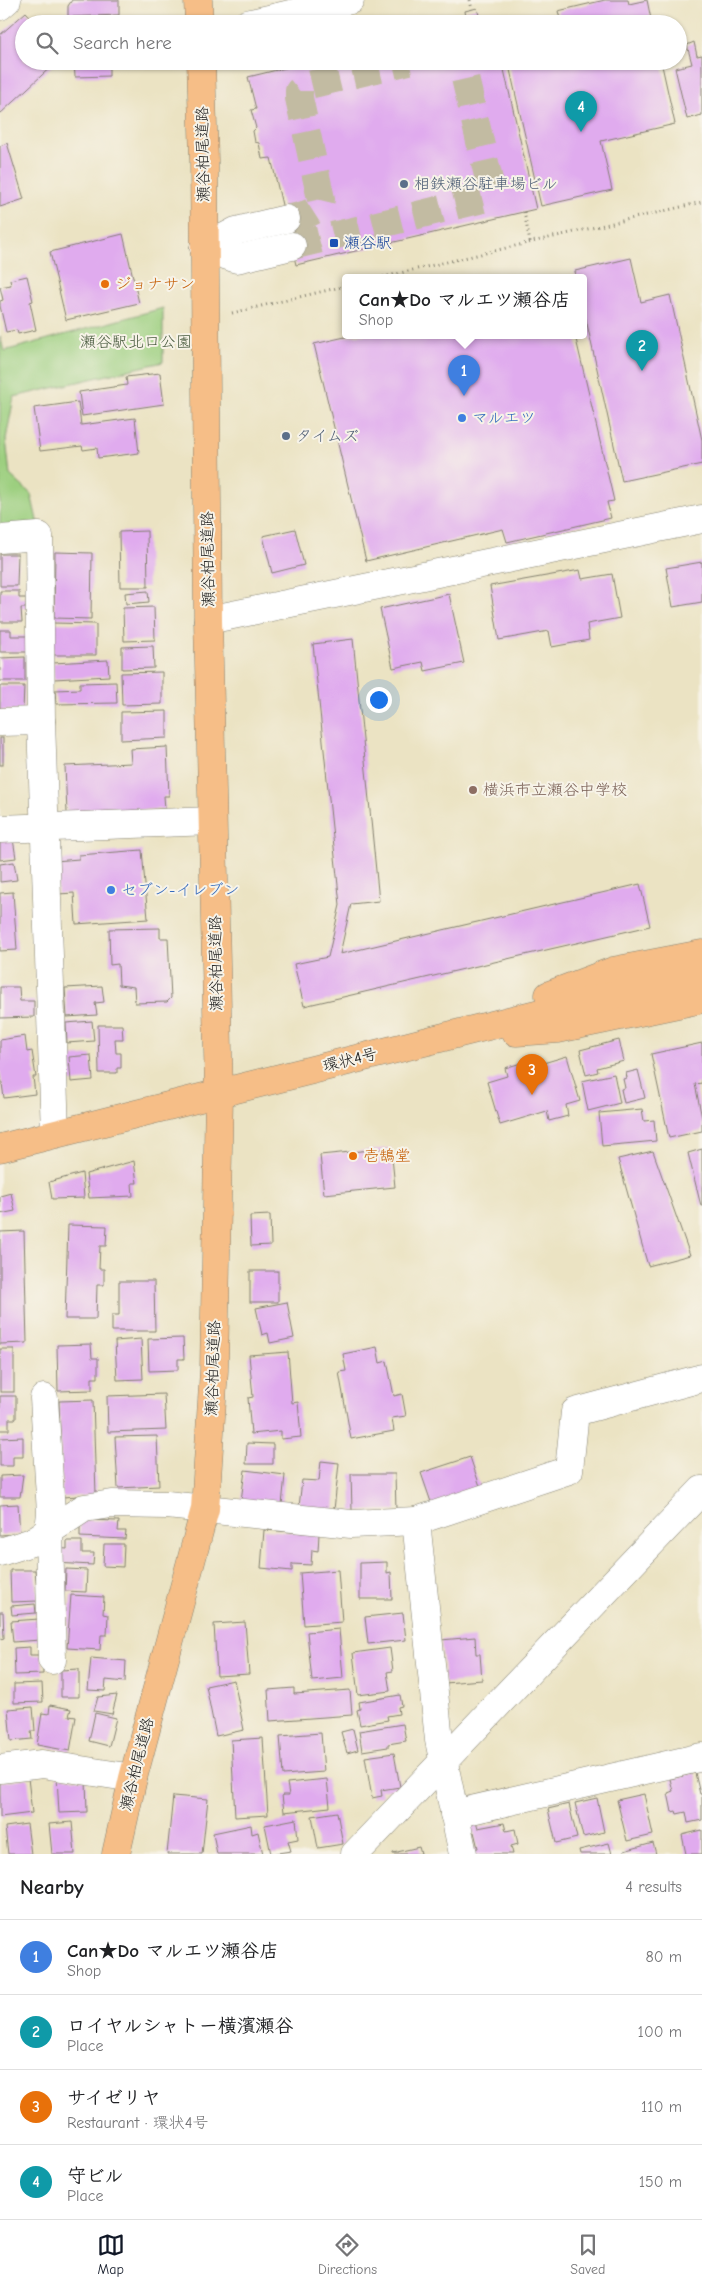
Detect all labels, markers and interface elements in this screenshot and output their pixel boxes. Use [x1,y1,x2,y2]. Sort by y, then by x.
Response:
search box [15,15,687,70]
icon: search [33,29,61,57]
text: Search here [73,32,172,54]
pin: 4 [565,91,597,132]
street label: 瀬谷柏尾道路 [193,106,213,202]
place label: 相鉄瀬谷駐車場ビル [414,175,558,193]
marker: 相鉄瀬谷駐車場ビル [398,178,410,190]
place label: 瀬谷駅 [344,234,392,252]
marker: 瀬谷駅 [328,237,340,249]
popup [342,274,587,339]
place label: ジョナサン [115,275,195,293]
marker: ジョナサン [99,278,111,290]
text: Can★Do マルエツ瀬谷店 [359,289,570,311]
text: Shop [359,311,393,329]
pin: 2 [626,330,658,371]
park label: 瀬谷駅北口公園 [80,333,192,351]
pin: 1 [448,355,480,396]
place label: マルエツ [472,409,536,427]
marker: マルエツ [456,412,468,424]
place label: タイムズ [296,427,359,445]
marker: タイムズ [280,430,292,442]
street label: 瀬谷柏尾道路 [198,511,218,607]
your location [366,687,392,713]
place label: 横浜市立瀬谷中学校 [483,781,627,799]
marker: 横浜市立瀬谷中学校 [467,784,479,796]
place label: セブン-イレブン [121,881,239,899]
marker: セブン-イレブン [105,884,117,896]
street label: 瀬谷柏尾道路 [206,915,226,1011]
street label: 環状4号 [321,1045,379,1075]
pin: 3 [516,1054,548,1095]
place label: 壱鵠堂 [363,1147,411,1165]
marker: 壱鵠堂 [347,1150,359,1162]
street label: 瀬谷柏尾道路 [202,1320,224,1416]
street label: 瀬谷柏尾道路 [117,1715,157,1813]
text: Nearby [20,1875,84,1899]
text: 4 results [625,1878,682,1896]
text: Can★Do マルエツ瀬谷店 [67,1940,278,1962]
text: 1 [33,1948,39,1966]
text: 80 m [645,1948,682,1966]
text: Shop [67,1962,101,1980]
text: ロイヤルシャトー横濱瀬谷 [67,2015,294,2037]
text: 2 [32,2023,40,2041]
text: 100 m [638,2023,682,2041]
text: Place [67,2037,103,2055]
text: サイゼリヤ [67,2087,161,2109]
text: 3 [32,2098,40,2116]
text: 110 m [641,2098,682,2116]
text: Restaurant · 環状4号 [67,2114,209,2132]
text: 守ビル [67,2165,124,2187]
text: 4 [32,2173,40,2191]
text: 150 m [639,2173,682,2191]
text: Place [67,2187,103,2205]
tab: Map [97,2231,125,2278]
tab: Directions [318,2231,377,2278]
tab: Saved [570,2231,605,2278]

